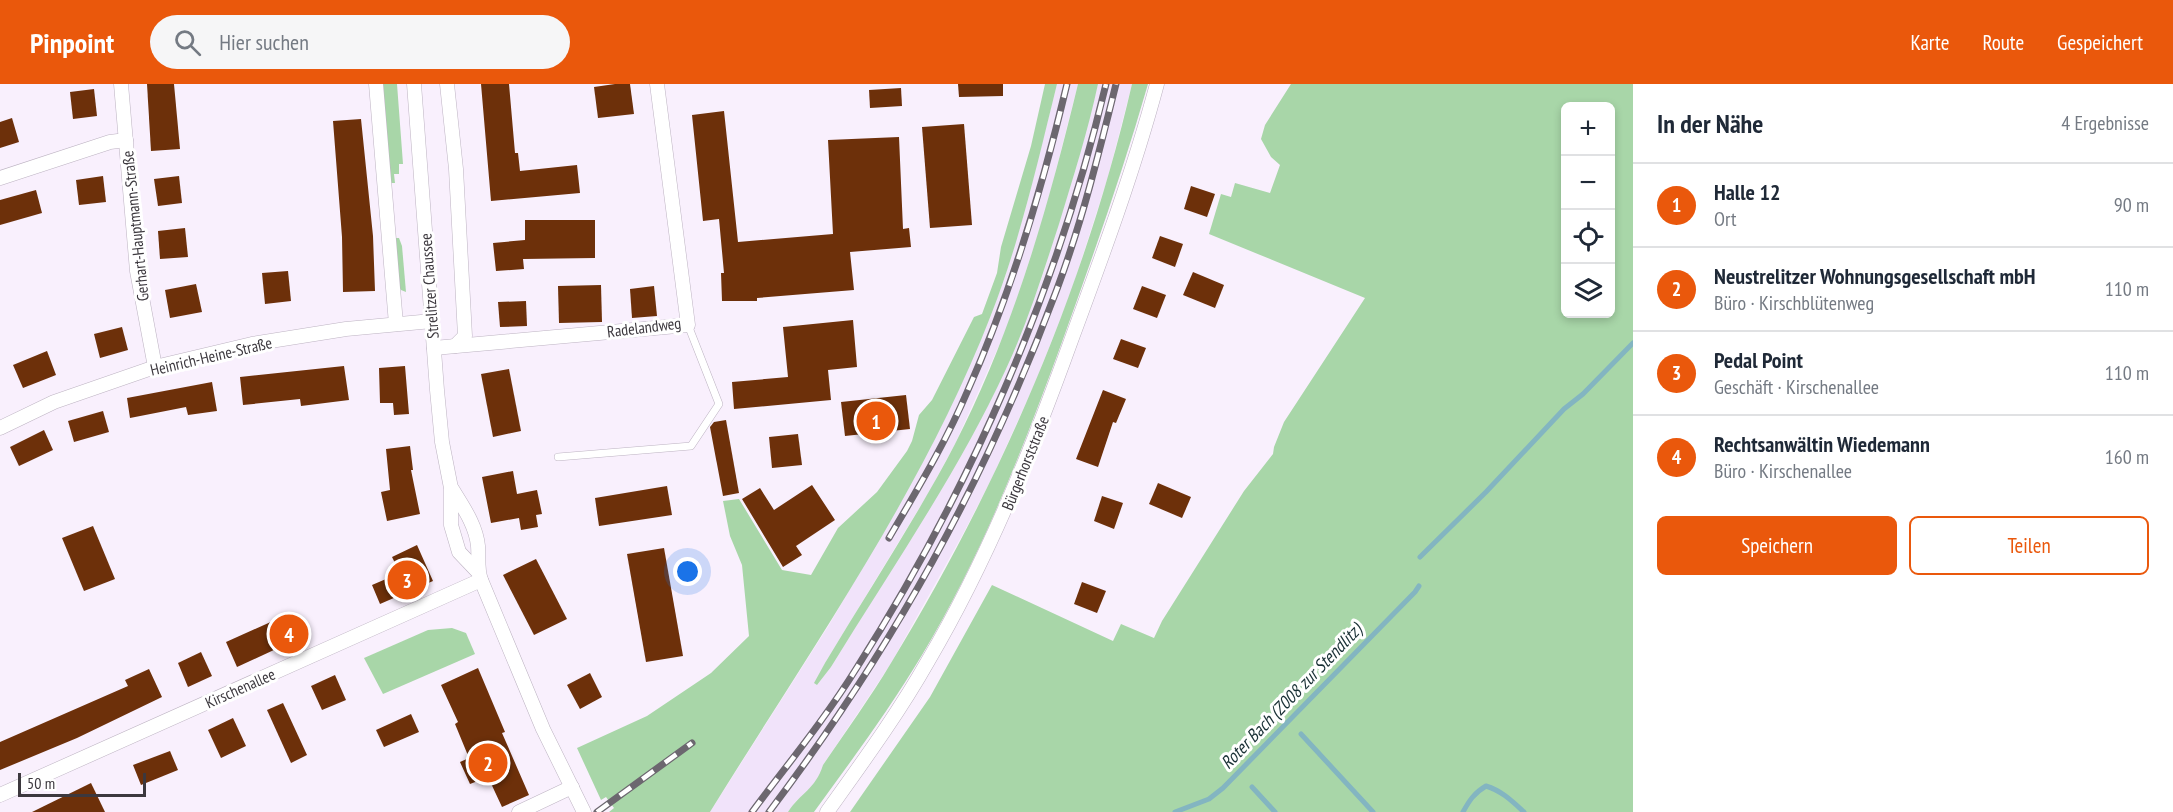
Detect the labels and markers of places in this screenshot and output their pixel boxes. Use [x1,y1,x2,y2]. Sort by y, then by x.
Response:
pin: 1 [856,398,896,444]
pin: 3 [388,558,426,602]
pin: 4 [270,612,308,656]
pin: 2 [468,740,508,786]

